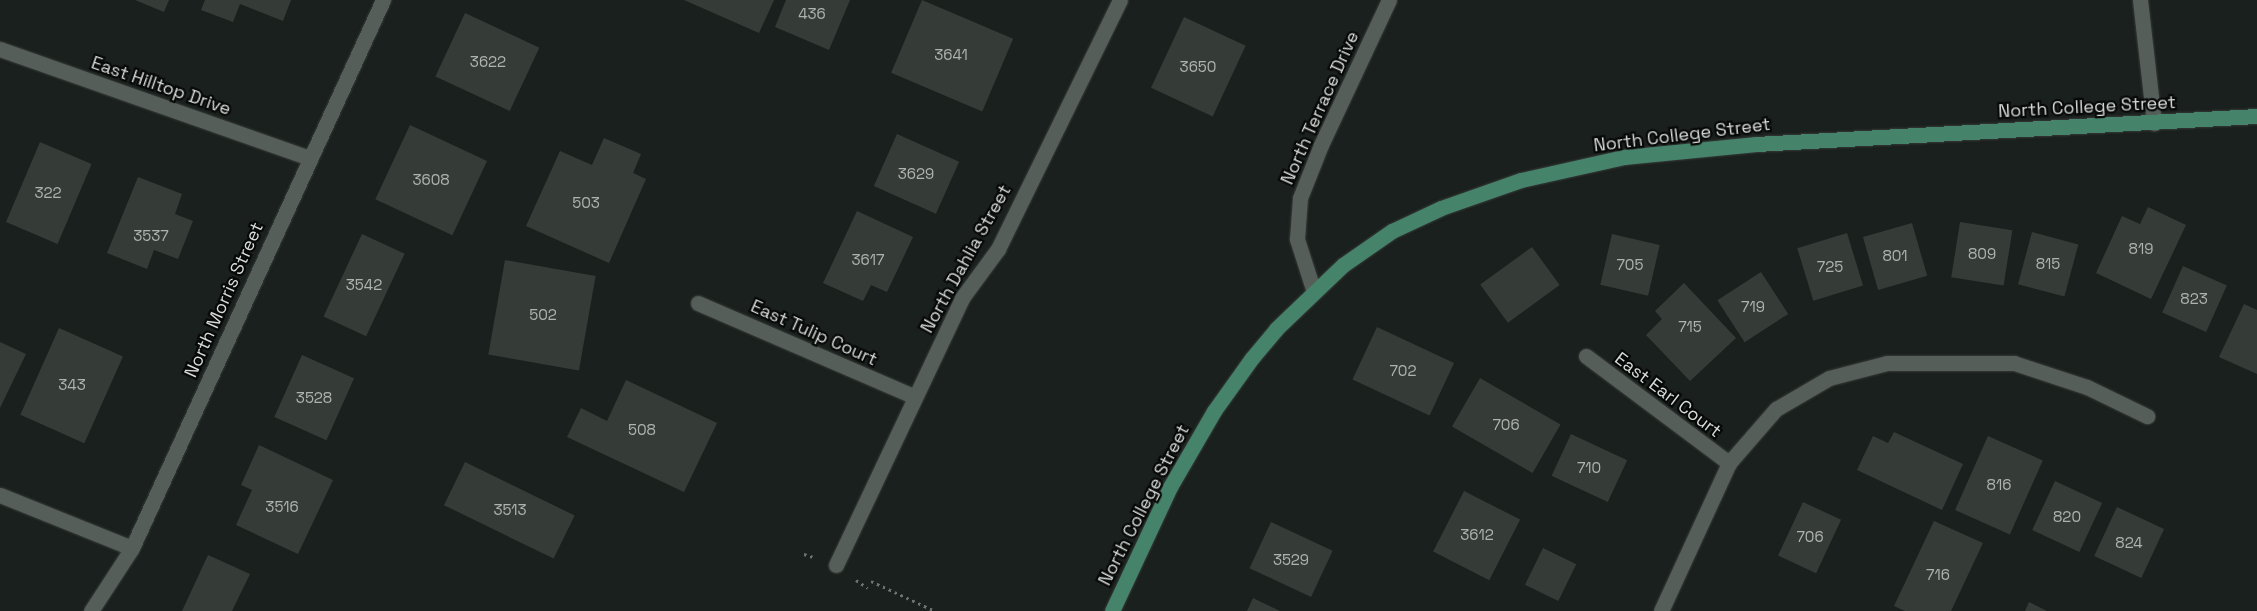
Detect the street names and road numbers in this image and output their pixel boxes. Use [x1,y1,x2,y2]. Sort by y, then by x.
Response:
street label: North Terrace Drive [1276,28,1364,188]
street label: East Hilltop Drive [88,52,234,120]
street label: North College Street [1998,92,2176,122]
street label: North College Street [1592,113,1772,157]
street label: North Dahlia Street [916,181,1016,337]
street label: North Morris Street [180,219,268,381]
street label: East Tulip Court [747,295,881,371]
street label: East Earl Court [1611,348,1725,442]
street label: North College Street [1094,421,1194,589]

